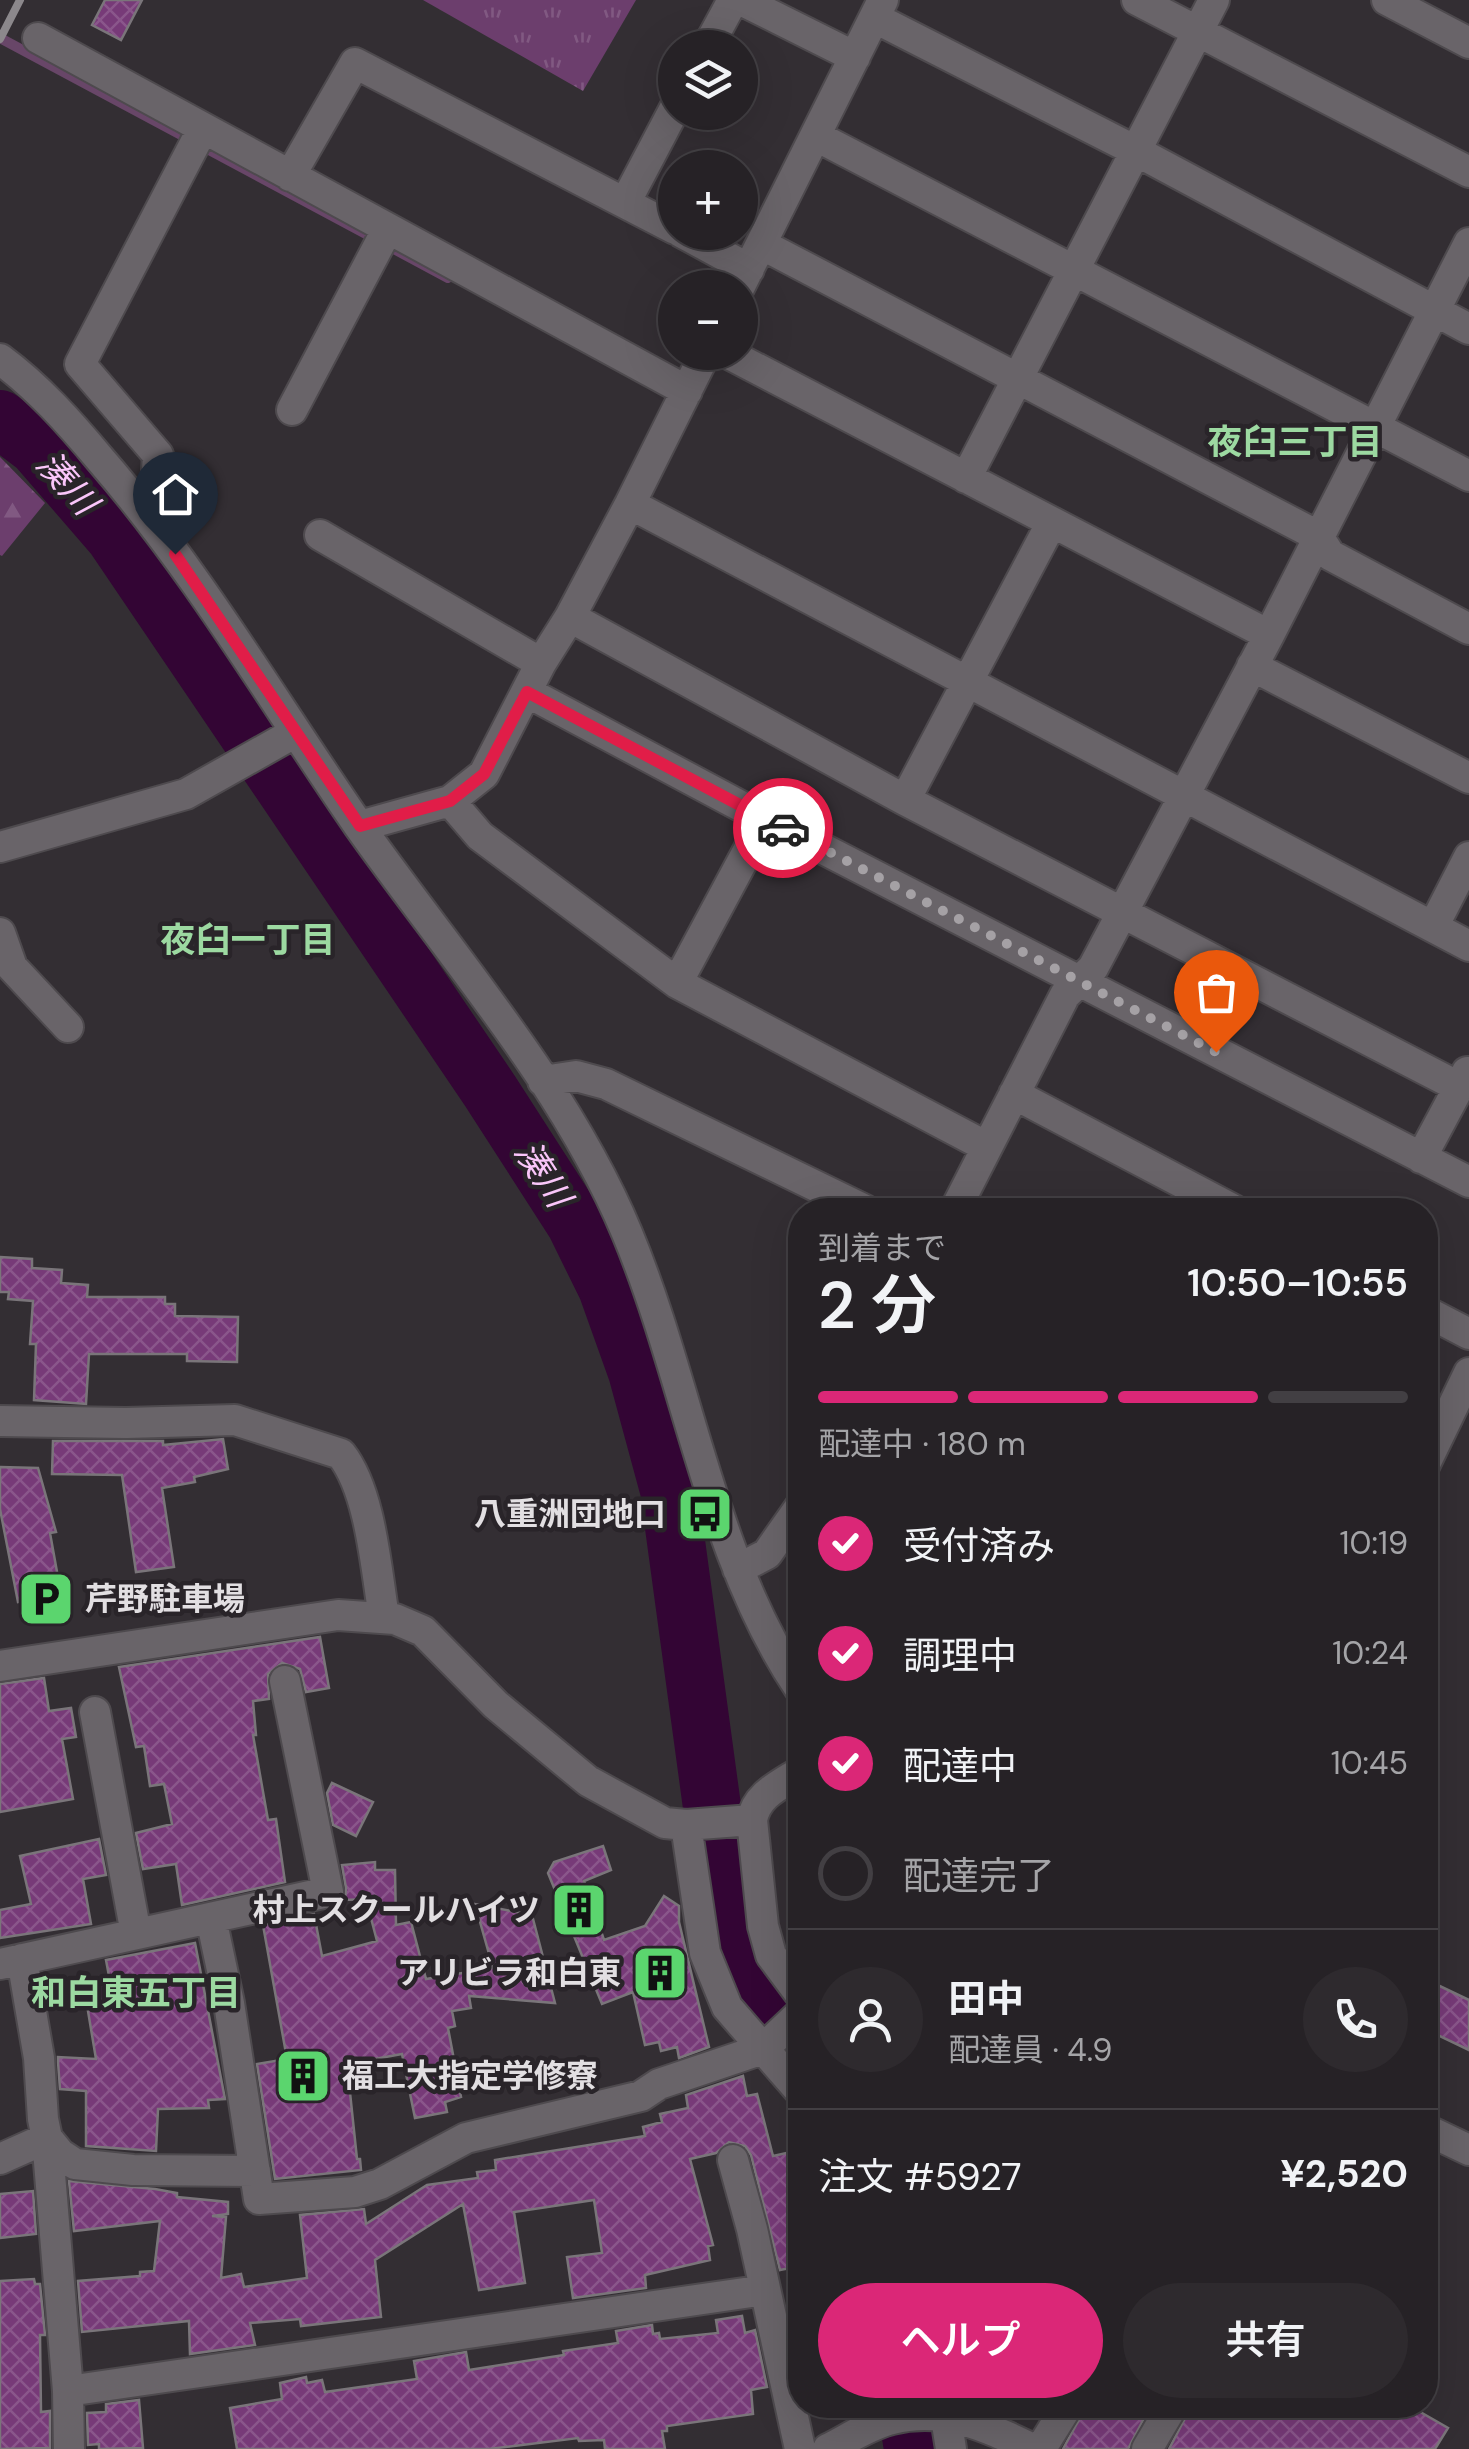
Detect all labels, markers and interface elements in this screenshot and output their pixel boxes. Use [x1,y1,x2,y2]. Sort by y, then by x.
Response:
map controls [658,30,758,370]
button: layers [658,30,758,130]
button: + [658,150,758,250]
button: − [658,270,758,370]
district label: 夜臼三丁目 [1207,419,1383,465]
water label: 湊川 [26,442,110,527]
pin [133,452,218,555]
icon: home [148,467,203,522]
courier [733,778,833,878]
icon: car [756,801,811,856]
district label: 夜臼一丁目 [160,917,336,963]
pin [1174,950,1259,1053]
icon: bag [1189,965,1244,1020]
water label: 湊川 [505,1132,584,1219]
text: 到着まで [818,1227,946,1269]
text: 10:50–10:55 [1187,1258,1408,1308]
text: 2 分 [818,1264,936,1348]
text: 配達中 · 180 m [818,1423,1026,1465]
bus stop icon: 八重洲団地口 [675,1484,735,1544]
place label: 八重洲団地口 [474,1493,666,1535]
icon: check [818,1516,873,1571]
text: 受付済み [903,1521,1055,1571]
text: 10:19 [1340,1522,1408,1564]
parking icon: 芹野駐車場 [16,1569,76,1629]
place label: 芹野駐車場 [85,1578,245,1620]
icon: check [818,1626,873,1681]
text: 調理中 [903,1631,1017,1681]
text: 10:24 [1332,1632,1408,1674]
icon: check [818,1736,873,1791]
text: 配達中 [903,1741,1017,1791]
text: 10:45 [1331,1742,1408,1784]
text: 配達完了 [903,1851,1055,1901]
building icon: 村上スクールハイツ [549,1880,609,1940]
place label: 村上スクールハイツ [253,1889,540,1931]
building icon: アリビラ和白東 [630,1943,690,2003]
place label: アリビラ和白東 [397,1952,621,1994]
button: person [818,1967,923,2072]
button: phone [1303,1967,1408,2072]
district label: 和白東五丁目 [31,1970,241,2016]
text: 田中 [948,1974,1024,2024]
text: 配達員 · 4.9 [948,2029,1112,2071]
building icon: 福工大指定学修寮 [273,2046,333,2106]
place label: 福工大指定学修寮 [342,2055,598,2097]
text: ¥2,520 [1280,2149,1408,2199]
text: 注文 #5927 [818,2152,1022,2202]
button: ヘルプ [818,2283,1103,2398]
button: 共有 [1123,2283,1408,2398]

